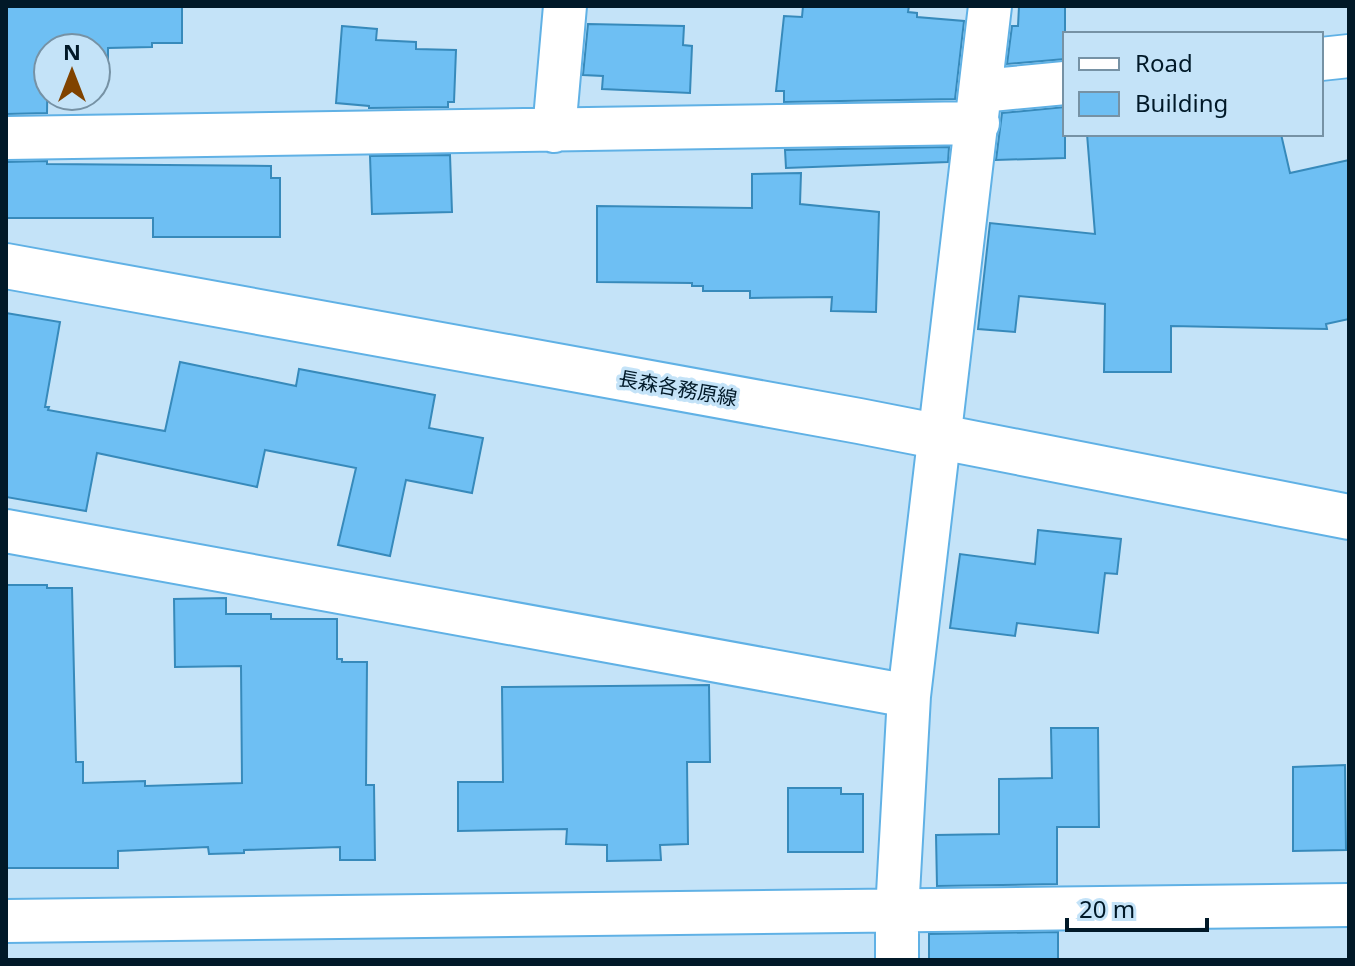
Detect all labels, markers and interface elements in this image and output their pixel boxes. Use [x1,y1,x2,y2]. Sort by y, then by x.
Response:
north arrow [32,32,112,112]
legend [1063,32,1323,136]
text: N [63,36,81,66]
text: Road [1135,46,1193,79]
text: Building [1135,86,1228,119]
street label: 長森各務原線 [617,364,739,412]
scale bar [1067,882,1207,932]
text: 20 m [1079,892,1135,925]

